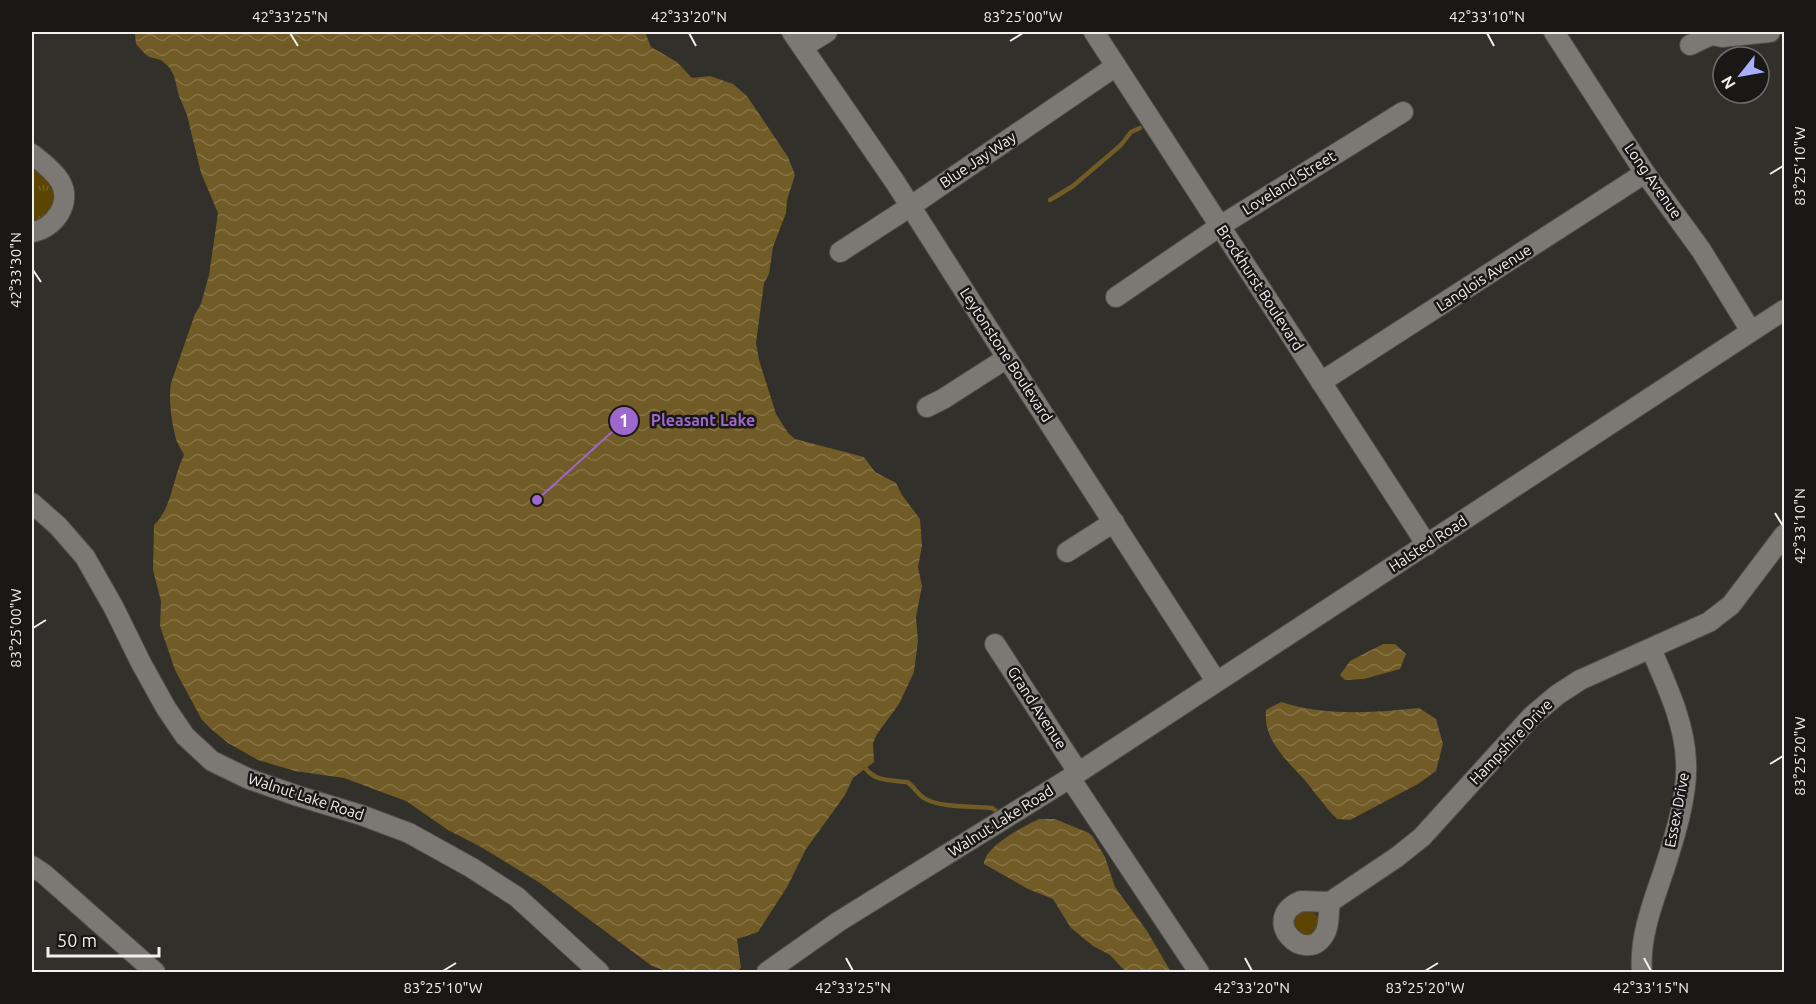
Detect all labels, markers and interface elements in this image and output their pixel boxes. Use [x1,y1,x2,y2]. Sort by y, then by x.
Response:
text: 42°33'25"N [252,8,328,25]
text: 42°33'20"N [651,8,727,25]
text: 83°25'00"W [983,8,1063,25]
text: 42°33'10"N [1449,8,1525,25]
north arrow [1711,45,1771,105]
text: N [1717,73,1739,92]
text: 83°25'10"W [1791,126,1808,206]
street label: Blue Jay Way [936,128,1019,191]
street label: Long Avenue [1621,140,1685,221]
street label: Loveland Street [1239,147,1338,218]
street label: Brockhurst Boulevard [1214,222,1307,353]
text: 42°33'30"N [7,232,24,308]
street label: Langlois Avenue [1433,241,1534,314]
street label: Leytonstone Boulevard [957,285,1056,425]
callout: Pleasant Lake [609,404,767,438]
text: 1 [619,410,629,430]
text: Pleasant Lake [651,411,755,429]
text: 42°33'10"N [1791,488,1808,564]
street label: Halsted Road [1386,512,1470,575]
text: 83°25'00"W [7,588,24,668]
street label: Grand Avenue [1005,663,1070,752]
street label: Hampshire Drive [1466,696,1555,788]
text: 83°25'20"W [1791,716,1808,796]
street label: Walnut Lake Road [246,770,366,823]
street label: Essex Drive [1661,771,1692,849]
street label: Walnut Lake Road [945,781,1056,860]
scale bar [48,920,159,958]
text: 50 m [57,930,97,950]
text: 83°25'10"W [403,979,483,996]
text: 42°33'25"N [815,979,891,996]
text: 42°33'20"N [1214,979,1290,996]
text: 83°25'20"W [1385,979,1465,996]
text: 42°33'15"N [1613,979,1689,996]

